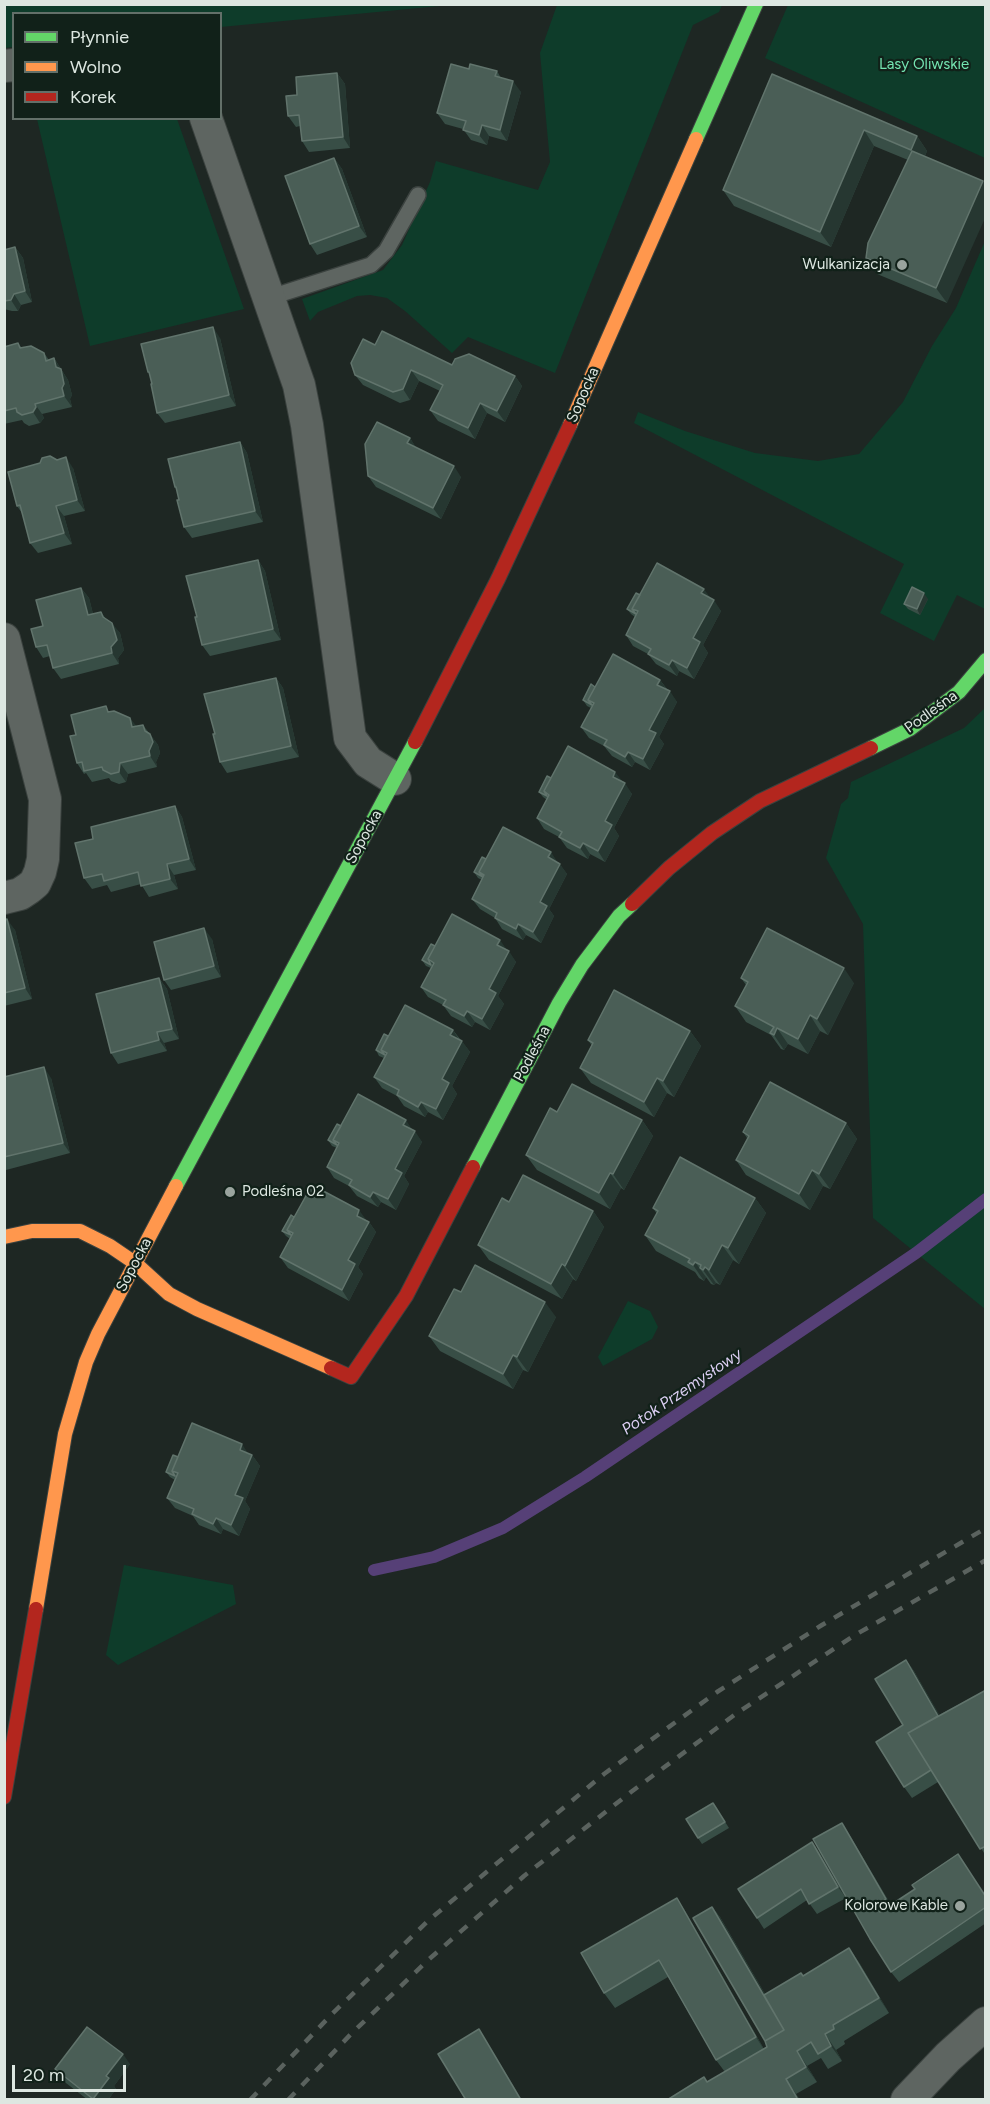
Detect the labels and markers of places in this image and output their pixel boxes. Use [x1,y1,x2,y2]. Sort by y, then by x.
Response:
place label: Wulkanizacja [803,256,890,274]
marker: Wulkanizacja [895,258,909,272]
place label: Podleśna 02 [242,1183,324,1201]
marker: Podleśna 02 [223,1185,237,1199]
place label: Kolorowe Kable [844,1897,948,1915]
marker: Kolorowe Kable [953,1899,967,1913]

